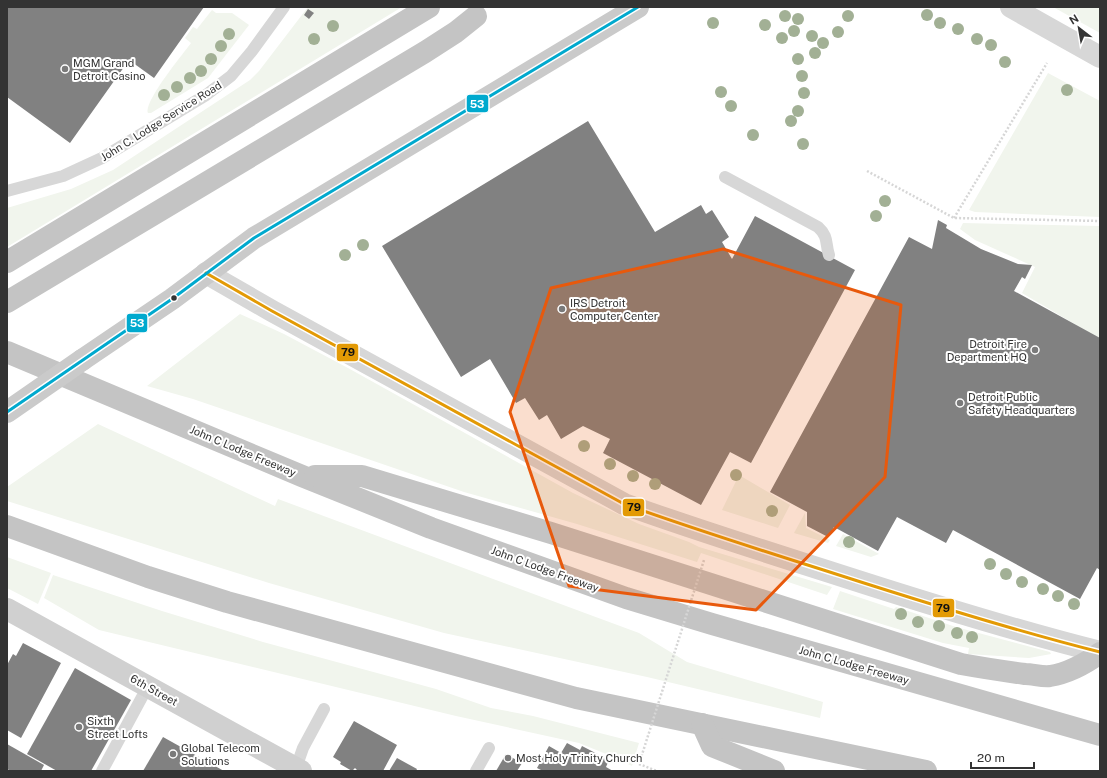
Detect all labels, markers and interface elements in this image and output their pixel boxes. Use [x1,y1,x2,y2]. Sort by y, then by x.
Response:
north arrow [1059,8,1099,48]
text: N [1067,12,1081,27]
place label: MGM Grand Detroit Casino [73,57,145,82]
marker: MGM Grand Detroit Casino [60,64,70,74]
street label: John C. Lodge Service Road [98,79,224,163]
line badge: 53 [466,94,489,113]
text: 53 [470,98,484,110]
unlabelled marker [169,293,179,303]
place label: IRS Detroit Computer Center [570,297,658,322]
marker: IRS Detroit Computer Center [557,304,567,314]
line badge: 53 [126,313,148,333]
text: 53 [130,317,144,329]
place label: Detroit Fire Department HQ [947,338,1027,363]
line badge: 79 [336,343,359,362]
marker: Detroit Fire Department HQ [1030,345,1040,355]
text: 79 [341,346,355,358]
place label: Detroit Public Safety Headquarters [968,391,1075,416]
marker: Detroit Public Safety Headquarters [955,398,965,408]
street label: John C Lodge Freeway [188,423,298,479]
line badge: 79 [622,498,645,517]
text: 79 [627,501,641,513]
street label: John C Lodge Freeway [489,544,601,594]
line badge: 79 [932,598,955,618]
text: 79 [936,602,950,614]
street label: John C Lodge Freeway [798,644,910,686]
street label: 6th Street [128,672,180,708]
place label: Sixth Street Lofts [87,715,148,740]
marker: Sixth Street Lofts [74,722,84,732]
place label: Global Telecom Solutions [181,742,260,767]
scale bar [971,744,1034,770]
marker: Global Telecom Solutions [168,749,178,759]
text: 20 m [977,751,1005,765]
place label: Most Holy Trinity Church [516,752,642,764]
marker: Most Holy Trinity Church [503,753,513,763]

